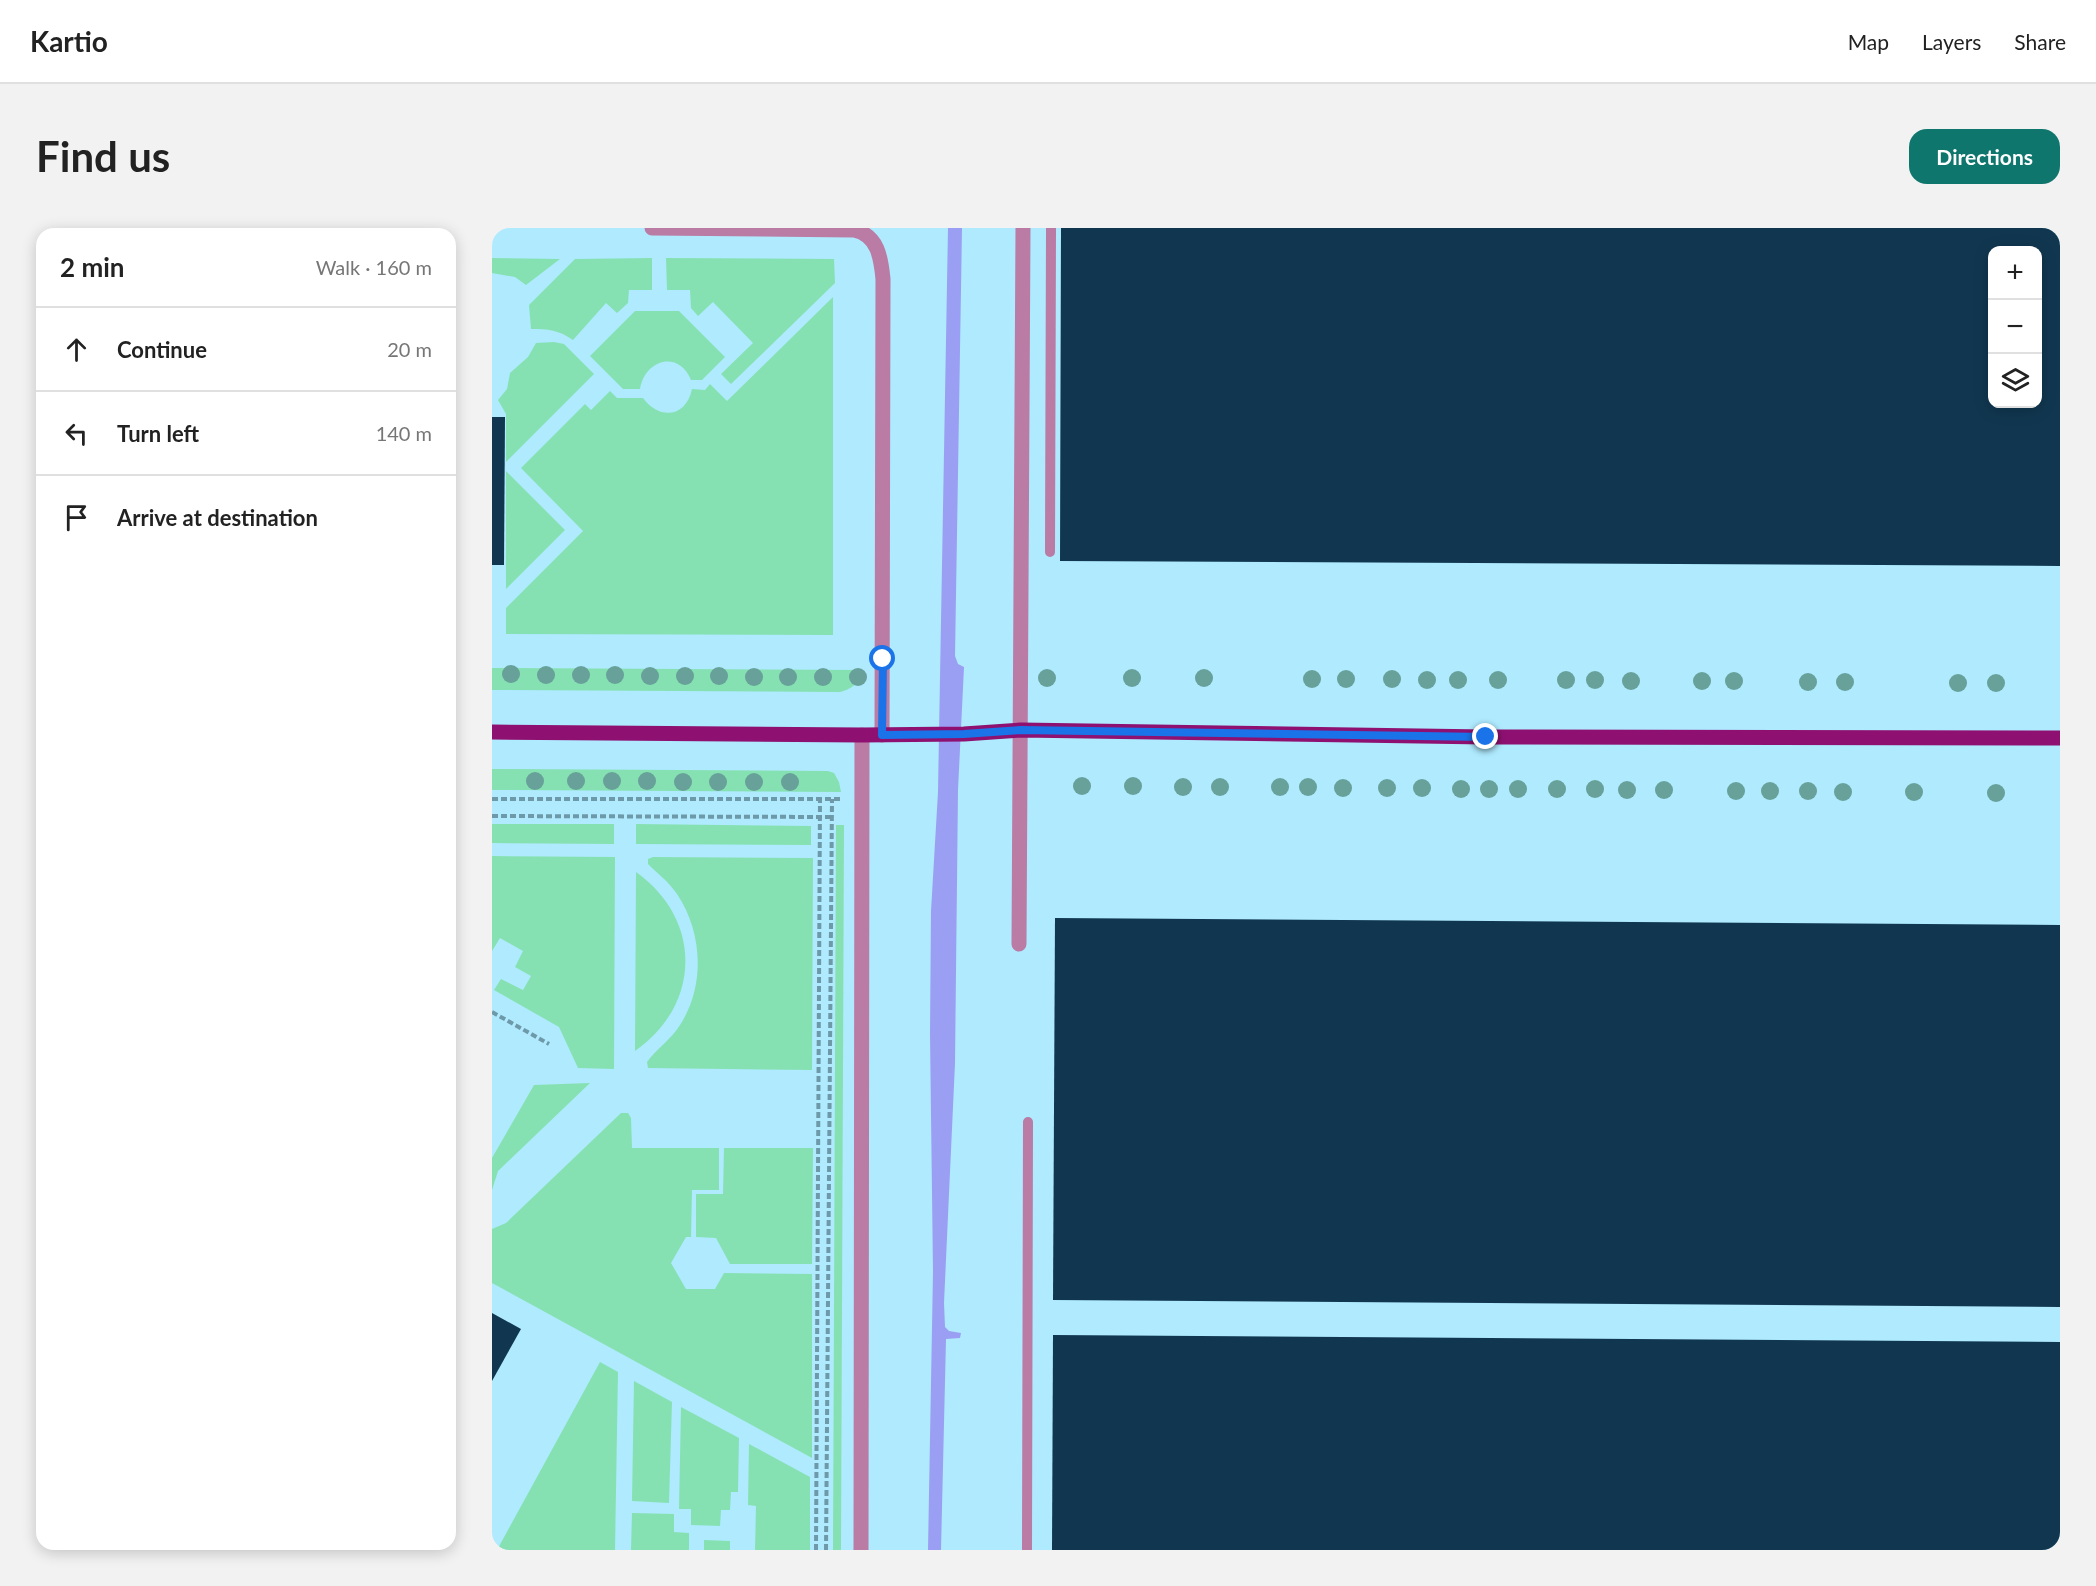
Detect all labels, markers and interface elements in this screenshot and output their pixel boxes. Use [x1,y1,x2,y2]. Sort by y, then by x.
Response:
text: Kartio [30,24,108,58]
text: Map [1848,29,1889,54]
text: Layers [1922,29,1981,54]
text: Share [2014,29,2066,54]
button: Directions [1909,129,2060,184]
text: Find us [36,131,170,181]
map controls [1988,246,2042,408]
button: + [1988,246,2042,300]
text: 2 min [60,251,124,283]
text: Walk · 160 m [316,255,432,279]
button: − [1988,300,2042,354]
icon: ahead [60,333,93,366]
text: Continue [117,336,207,363]
text: 20 m [387,337,432,361]
button: layers [1988,354,2042,408]
icon: left [60,417,93,450]
text: Turn left [117,420,199,447]
text: 140 m [376,421,432,445]
icon: arrive [60,501,93,534]
text: Arrive at destination [117,504,318,531]
route start [869,645,895,671]
route end [1472,723,1498,749]

